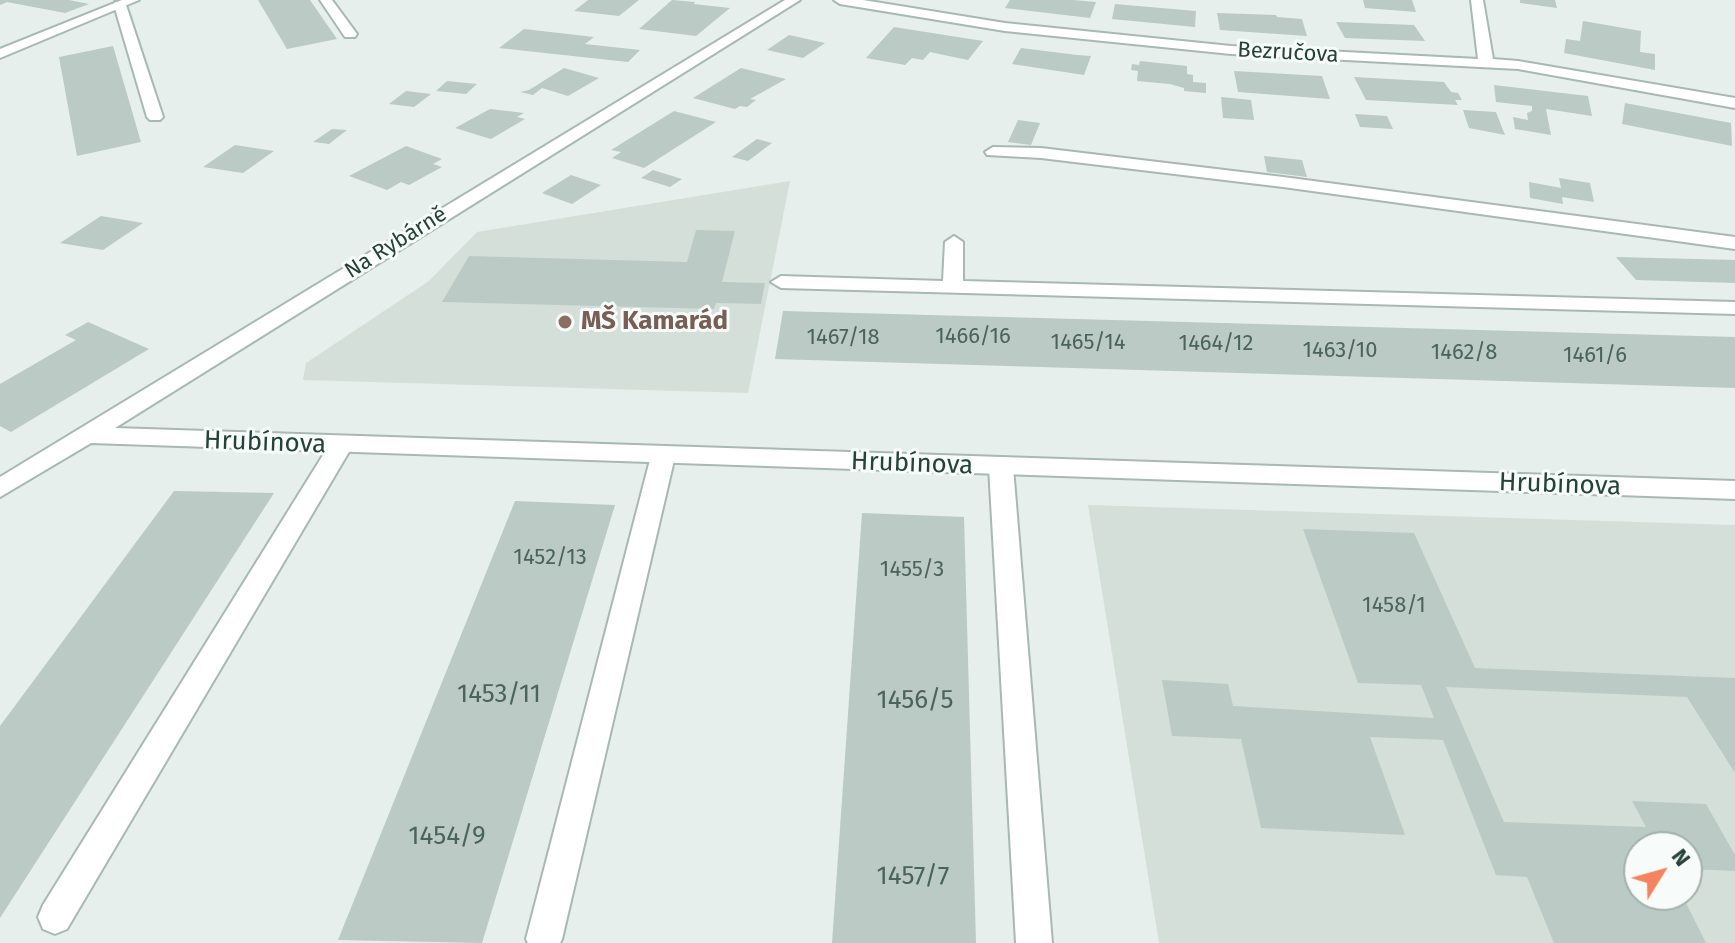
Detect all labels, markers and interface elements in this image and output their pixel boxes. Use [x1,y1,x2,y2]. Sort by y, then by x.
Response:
street label: Bezručova [1237,37,1339,69]
street label: Na Rybárně [340,201,452,285]
place label: MŠ Kamarád [581,306,728,338]
marker: MŠ Kamarád [556,313,574,331]
house number: 1466/16 [935,324,1011,350]
house number: 1467/18 [806,325,880,351]
house number: 1465/14 [1051,330,1125,356]
house number: 1464/12 [1179,331,1253,357]
house number: 1463/10 [1302,338,1378,364]
house number: 1462/8 [1431,340,1497,366]
house number: 1461/6 [1563,343,1627,369]
street label: Hrubínova [203,425,327,461]
street label: Hrubínova [850,446,974,482]
street label: Hrubínova [1498,467,1622,503]
house number: 1452/13 [513,545,587,571]
house number: 1455/3 [880,557,944,583]
house number: 1458/1 [1362,593,1426,619]
house number: 1453/11 [457,679,541,711]
house number: 1456/5 [876,685,954,717]
house number: 1454/9 [408,821,486,853]
north arrow [1623,831,1703,911]
text: N [1666,844,1696,871]
house number: 1457/7 [877,861,949,893]

